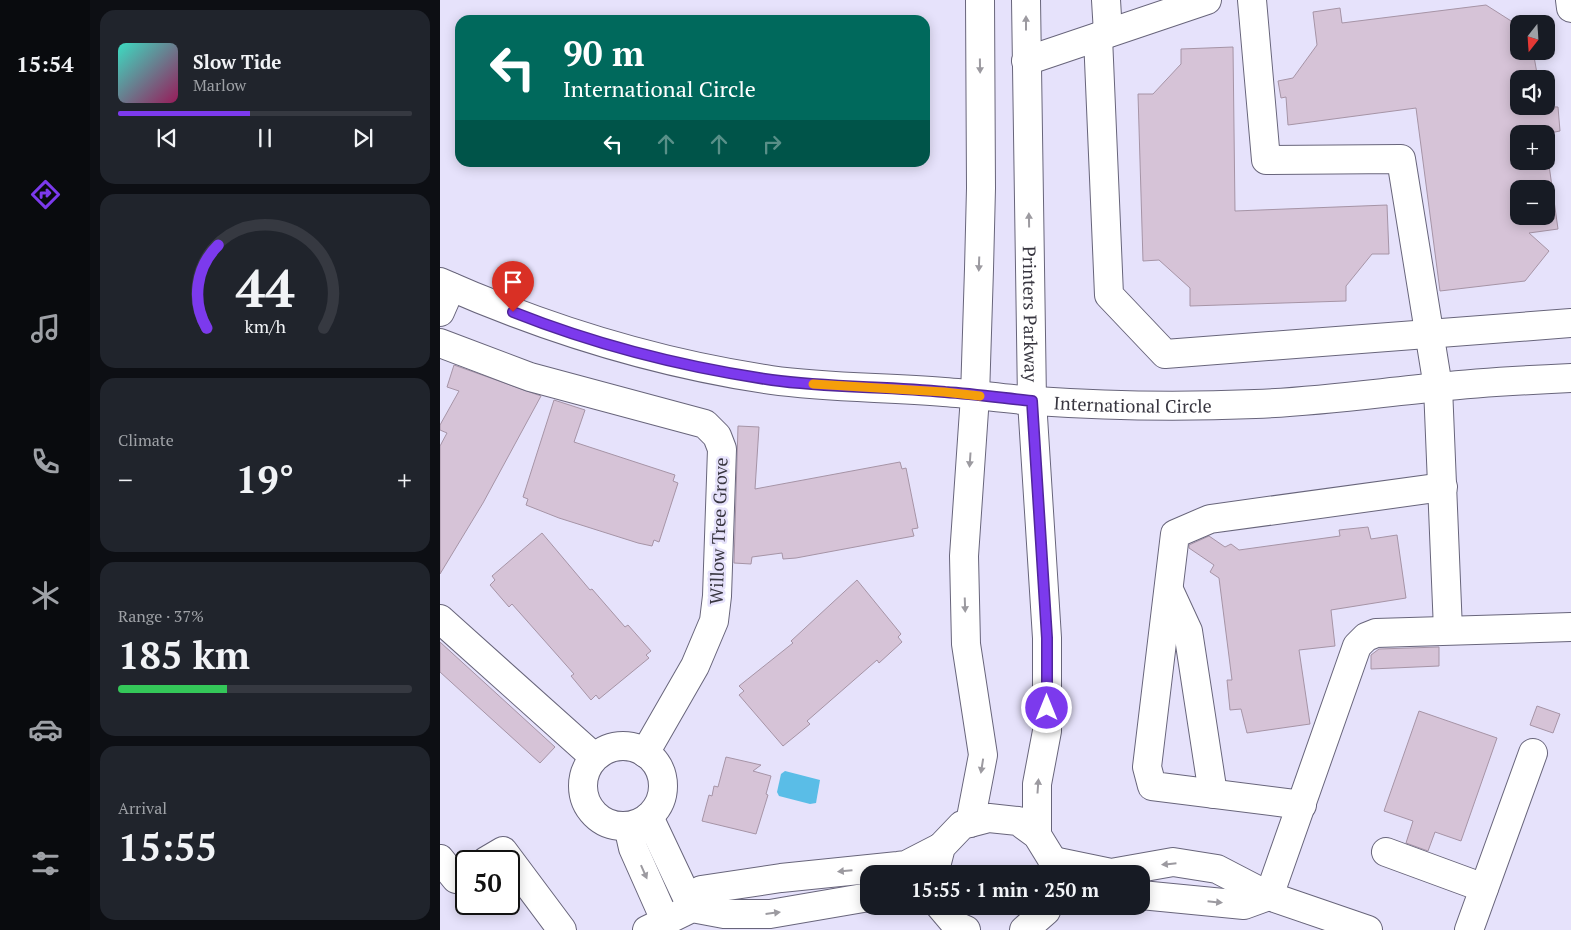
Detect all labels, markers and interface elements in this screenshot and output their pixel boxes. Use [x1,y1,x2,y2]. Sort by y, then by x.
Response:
one-way arrow [1022,14,1030,30]
north arrow [1510,15,1555,60]
map controls [1510,15,1555,225]
text: 90 m [563,30,644,76]
icon: left [480,35,545,100]
text: 15:54 [16,49,74,78]
text: Slow Tide [193,49,282,74]
one-way arrow [977,58,985,74]
button: sound [1510,70,1555,115]
text: Marlow [193,74,246,96]
text: International Circle [563,74,756,103]
icon: previous [153,124,181,152]
icon: pause [251,124,279,152]
icon: next [349,124,377,152]
button: + [1510,125,1555,170]
icon: left [599,130,627,158]
icon: ahead [652,130,680,158]
icon: ahead [705,130,733,158]
icon: right [758,130,786,158]
icon: directions [28,177,63,212]
button: − [1510,180,1555,225]
one-way arrow [1025,212,1033,228]
street label: Printers Parkway [1018,246,1044,383]
text: 44 [236,253,295,322]
one-way arrow [975,256,983,272]
pin [492,261,534,312]
icon: arrive [499,268,527,296]
icon: music [28,311,63,346]
text: km/h [244,314,286,338]
street label: International Circle [1053,390,1212,418]
text: Climate [118,429,174,451]
icon: phone [28,444,63,479]
one-way arrow [966,452,974,468]
text: 19° [236,454,294,504]
street label: Willow Tree Grove [703,457,733,605]
text: − [118,461,133,498]
text: + [397,461,412,498]
icon: climate [28,578,63,613]
one-way arrow [961,597,969,613]
text: Range · 37% [118,605,204,627]
text: 185 km [118,630,250,680]
position arrow [1020,681,1072,733]
icon: car [28,712,63,747]
one-way arrow [977,758,985,774]
one-way arrow [1034,778,1042,794]
text: Arrival [118,797,167,819]
text: 15:55 [118,822,217,872]
icon: filters [28,846,63,881]
speed limit sign: 50 [455,850,520,915]
one-way arrow [1160,860,1176,868]
one-way arrow [640,865,648,879]
one-way arrow [836,867,852,875]
text: 15:55 · 1 min · 250 m [911,877,1099,902]
one-way arrow [1207,898,1223,906]
one-way arrow [765,909,781,917]

